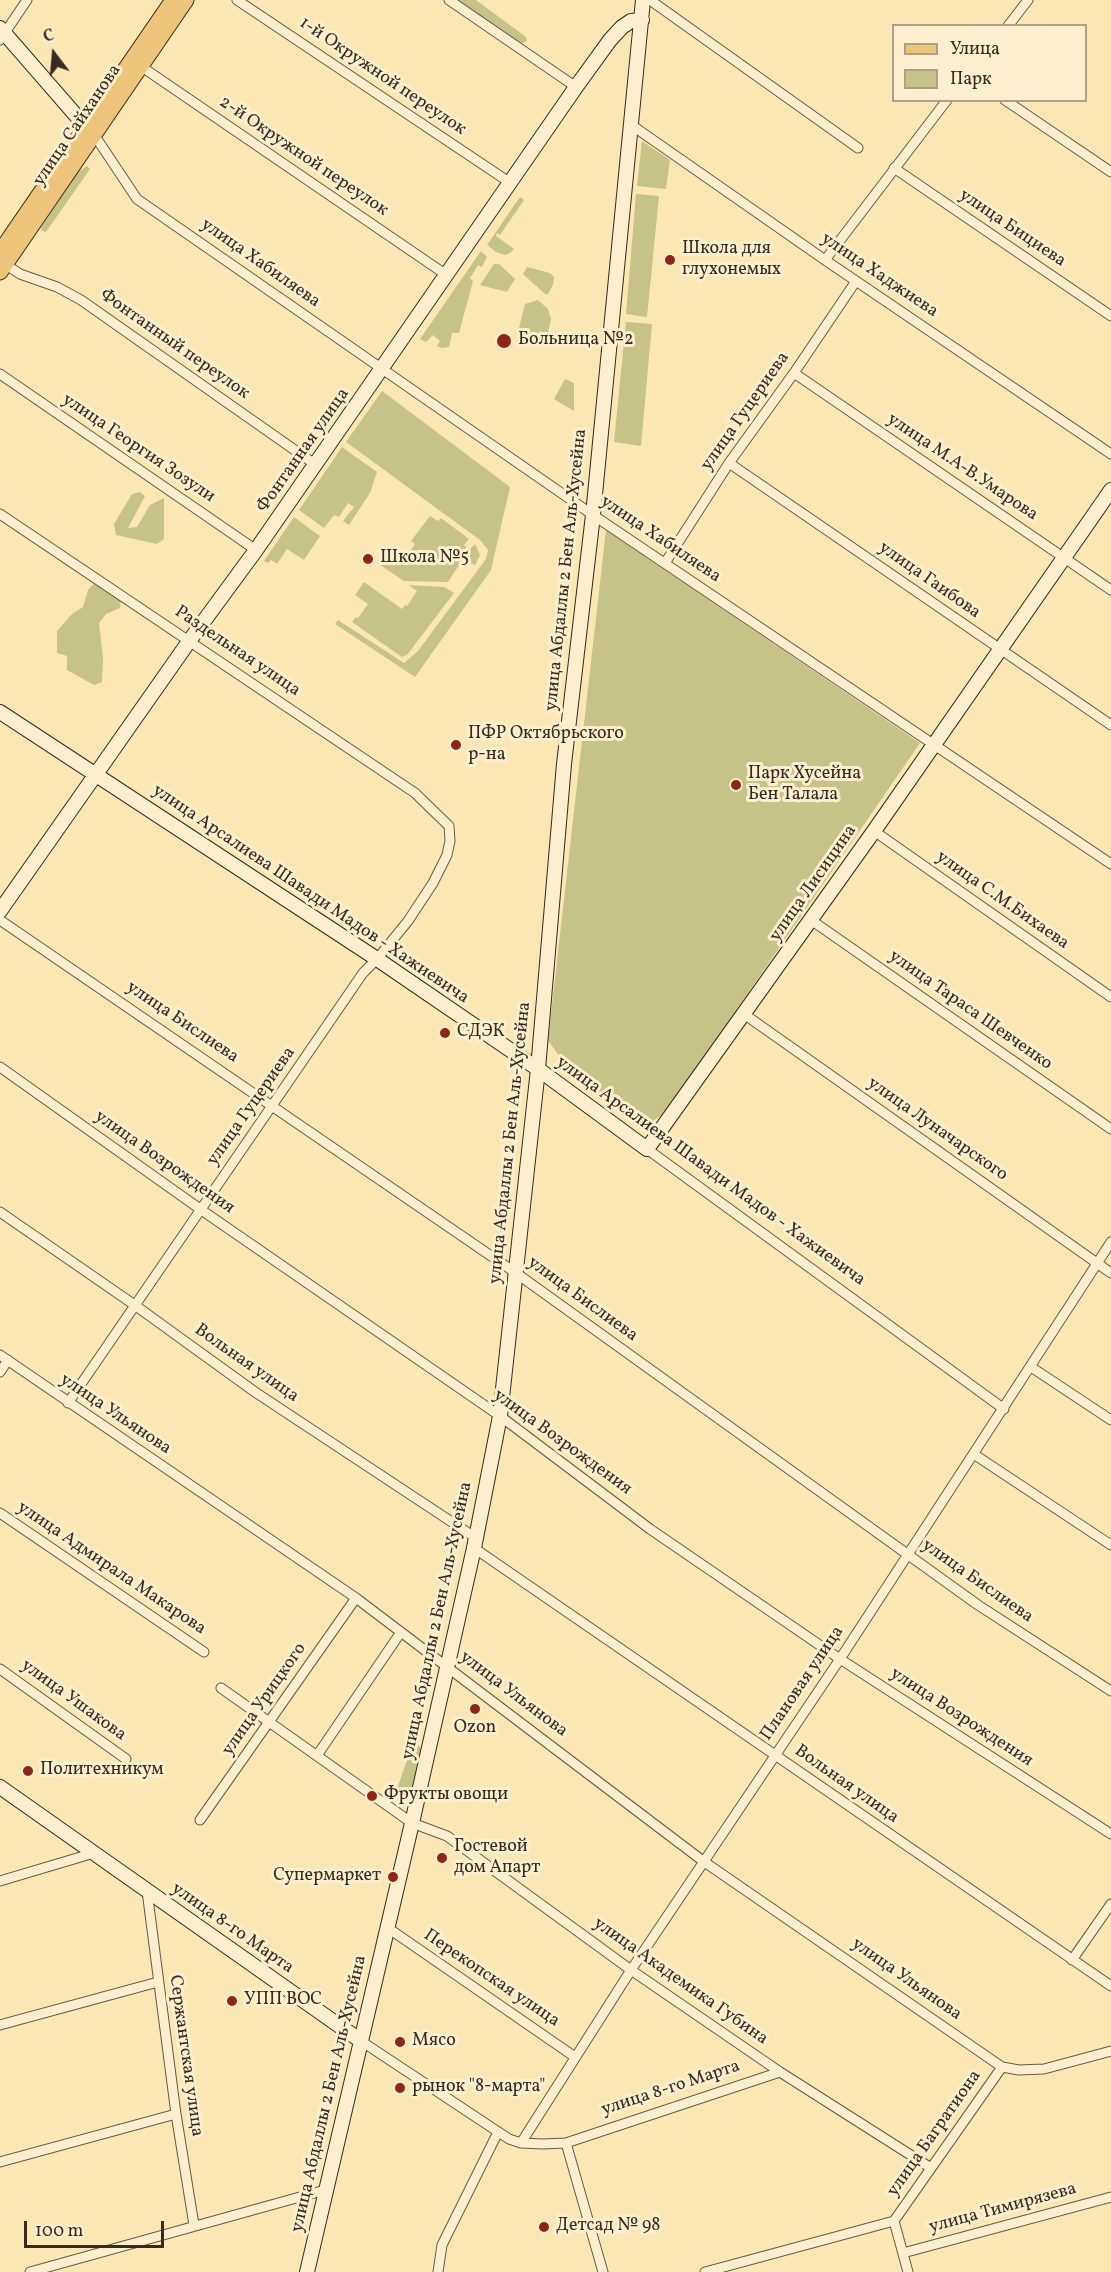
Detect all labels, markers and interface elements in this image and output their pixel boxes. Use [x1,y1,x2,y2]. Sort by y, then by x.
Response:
street label: 1-й Окружной переулок [295,13,469,141]
north arrow [24,24,84,84]
legend [892,24,1087,102]
text: С [41,25,57,49]
text: Улица [950,37,1000,62]
street label: улица Сайханова [29,61,127,191]
text: Парк [950,67,992,92]
street label: 2-й Окружной переулок [214,92,392,222]
street label: улица Бициева [954,185,1070,273]
street label: улица Хабиляева [196,215,324,313]
street label: улица Хаджиева [816,229,942,323]
place label: Школа для глухонемых [682,239,781,282]
marker: Школа для глухонемых [663,253,677,267]
street label: Фонтанный переулок [95,285,253,405]
place label: Больница №2 [518,330,634,352]
marker: Больница №2 [495,332,513,350]
street label: улица Гуцериева [697,348,795,476]
street label: Фонтанная улица [253,385,355,517]
street label: улица Георгия Зозули [57,390,219,508]
street label: улица М.А-В.Умарова [882,409,1042,527]
street label: улица Абдаллы 2 Бен Аль-Хусейна [541,428,593,712]
street label: улица Хабиляева [596,492,724,588]
street label: улица Гаибова [874,538,984,624]
place label: Школа №5 [380,548,469,570]
marker: Школа №5 [361,552,375,566]
street label: Раздельная улица [170,602,304,702]
place label: ПФР Октябрьского р-на [468,724,624,766]
marker: ПФР Октябрьского р-на [449,738,463,752]
place label: Парк Хусейна Бен Талала [748,764,861,806]
marker: Парк Хусейна Бен Талала [729,778,743,792]
street label: улица Арсалиева Шавади Мадов - Хажиевича [148,781,472,1009]
street label: улица Лисицина [766,821,862,947]
street label: улица С.М.Бихаева [931,847,1073,955]
street label: улица Тараса Шевченко [884,946,1056,1076]
street label: улица Бислиева [122,977,242,1069]
street label: улица Абдаллы 2 Бен Аль-Хусейна [485,1001,537,1285]
place label: СДЭК [457,1022,505,1044]
marker: СДЭК [438,1026,452,1040]
street label: улица Гуцериева [203,1043,301,1171]
street label: улица Арсалиева Шавади Мадов - Хажиевича [551,1052,869,1292]
street label: улица Луначарского [862,1073,1012,1187]
street label: улица Возрождения [90,1107,238,1219]
street label: улица Бислиева [523,1253,641,1347]
street label: Вольная улица [190,1320,302,1408]
street label: улица Ульянова [55,1370,175,1460]
street label: улица Возрождения [488,1385,636,1501]
street label: улица Абдаллы 2 Бен Аль-Хусейна [398,1480,478,1762]
street label: улица Адмирала Макарова [12,1498,210,1640]
street label: улица Бислиева [917,1536,1037,1628]
street label: Плановая улица [757,1622,849,1746]
street label: улица Урицкого [218,1639,312,1761]
street label: улица Ульянова [455,1647,571,1743]
street label: улица Ушакова [16,1656,130,1746]
street label: улица Возрождения [885,1664,1037,1772]
marker: Ozon [468,1702,482,1716]
place label: Ozon [454,1718,496,1740]
street label: Вольная улица [790,1741,902,1829]
place label: Политехникум [40,1760,164,1782]
marker: Политехникум [21,1764,35,1778]
place label: Фрукты овощи [384,1785,508,1807]
marker: Фрукты овощи [365,1789,379,1803]
place label: Гостевой дом Апарт [454,1837,540,1880]
marker: Гостевой дом Апарт [435,1851,449,1865]
place label: Супермаркет [273,1866,381,1888]
marker: Супермаркет [386,1870,400,1884]
street label: улица 8-го Марта [167,1879,297,1979]
street label: улица Академика Губина [588,1913,772,2051]
street label: Перекопская улица [419,1925,563,2033]
street label: улица Ульянова [847,1934,965,2026]
street label: улица Абдаллы 2 Бен Аль-Хусейна [288,1953,372,2235]
street label: Сержантская улица [163,1974,207,2138]
place label: УПП ВОС [244,1990,322,2012]
marker: УПП ВОС [225,1994,239,2008]
place label: Мясо [412,2031,456,2053]
marker: Мясо [393,2035,407,2049]
street label: улица 8-го Марта [599,2056,743,2122]
street label: улица Багратиона [883,2067,987,2201]
place label: рынок "8-марта" [412,2077,545,2099]
marker: рынок "8-марта" [393,2081,407,2095]
street label: улица Тимирязева [927,2179,1079,2239]
scale bar [27,2209,166,2247]
place label: Детсад № 98 [556,2216,660,2238]
text: 100 m [35,2219,84,2244]
marker: Детсад № 98 [537,2220,551,2234]

